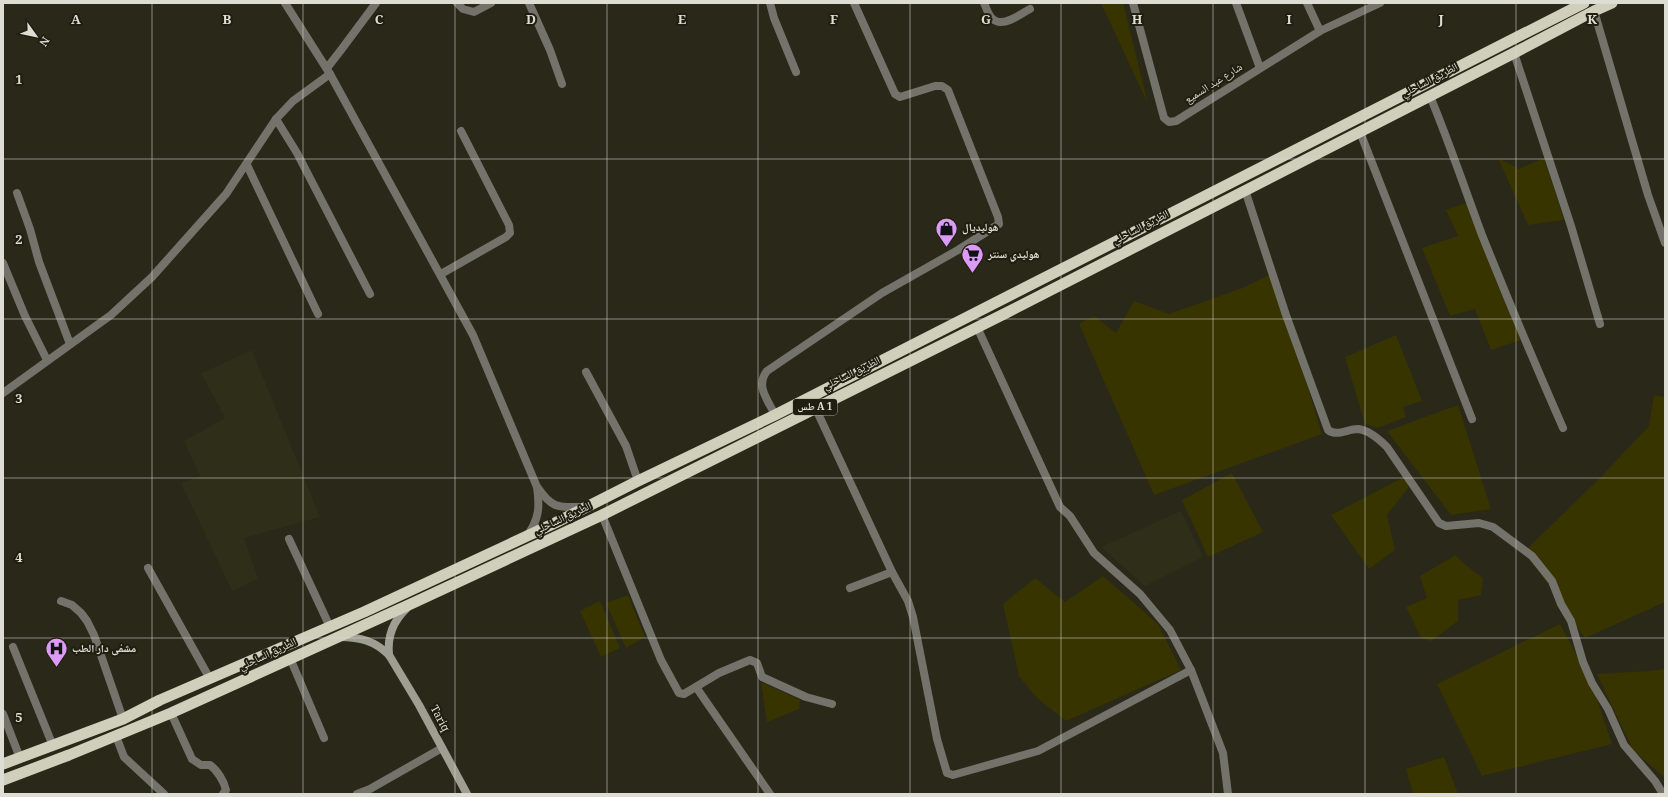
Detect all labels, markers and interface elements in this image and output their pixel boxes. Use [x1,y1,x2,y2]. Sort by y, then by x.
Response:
text: A [71,10,81,32]
text: B [223,10,232,32]
text: C [375,10,384,32]
text: D [526,10,536,32]
text: E [678,10,687,32]
text: F [830,10,838,32]
text: G [981,10,991,32]
text: H [1132,10,1143,32]
text: I [1286,10,1292,32]
text: J [1437,10,1444,32]
text: K [1587,10,1597,32]
north arrow [16,16,56,56]
text: N [33,32,53,50]
street label: الطريق الساحلي [1398,58,1462,104]
street label: شارع عبد السميع [1181,59,1247,109]
text: 1 [15,70,23,92]
street label: الطريق الساحلي [1109,205,1173,251]
shop icon: هوليديال [933,215,959,248]
place label: هوليديال [962,219,999,238]
text: 2 [15,230,23,252]
supermarket icon: هوليدي سنتر [960,242,986,275]
place label: هوليدي سنتر [987,246,1040,265]
street label: الطريق الساحلي [820,352,884,396]
text: 3 [15,389,23,411]
road number: طس A 1 [793,399,837,415]
street label: الطريق الساحلي [531,497,595,541]
text: 4 [15,548,23,570]
street label: الطريق الساحلي [236,633,300,677]
hospital icon: مشفى دار الطب [43,636,69,669]
place label: مشفى دار الطب [72,640,136,659]
street label: Tariq [424,702,454,736]
text: 5 [15,708,23,730]

